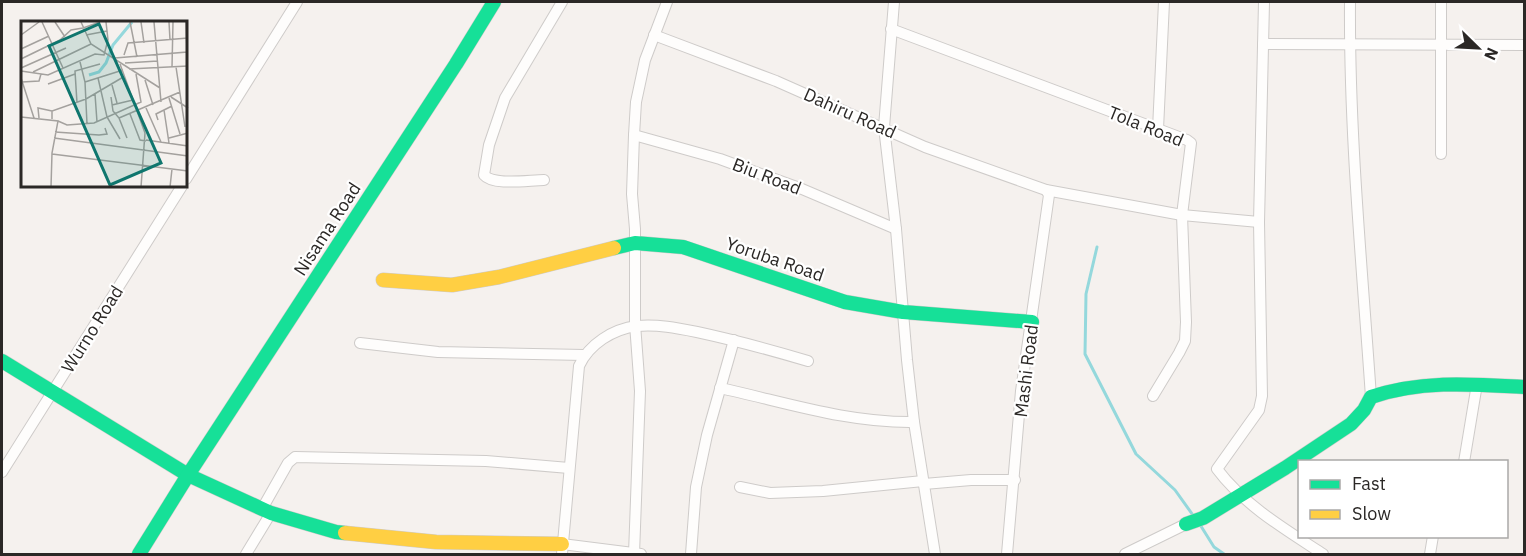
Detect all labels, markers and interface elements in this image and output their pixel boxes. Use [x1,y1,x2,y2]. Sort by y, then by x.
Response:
north arrow [1448,18,1508,78]
inset map [21,21,188,188]
text: N [1480,45,1503,63]
street label: Dahiru Road [800,82,900,144]
street label: Tola Road [1105,100,1187,152]
street label: Biu Road [729,152,805,200]
street label: Nisama Road [288,178,366,280]
street label: Yoruba Road [723,231,827,287]
street label: Wurno Road [56,281,128,377]
street label: Mashi Road [1009,323,1043,419]
legend [1298,460,1508,538]
text: Fast [1352,472,1386,495]
text: Slow [1352,502,1391,525]

